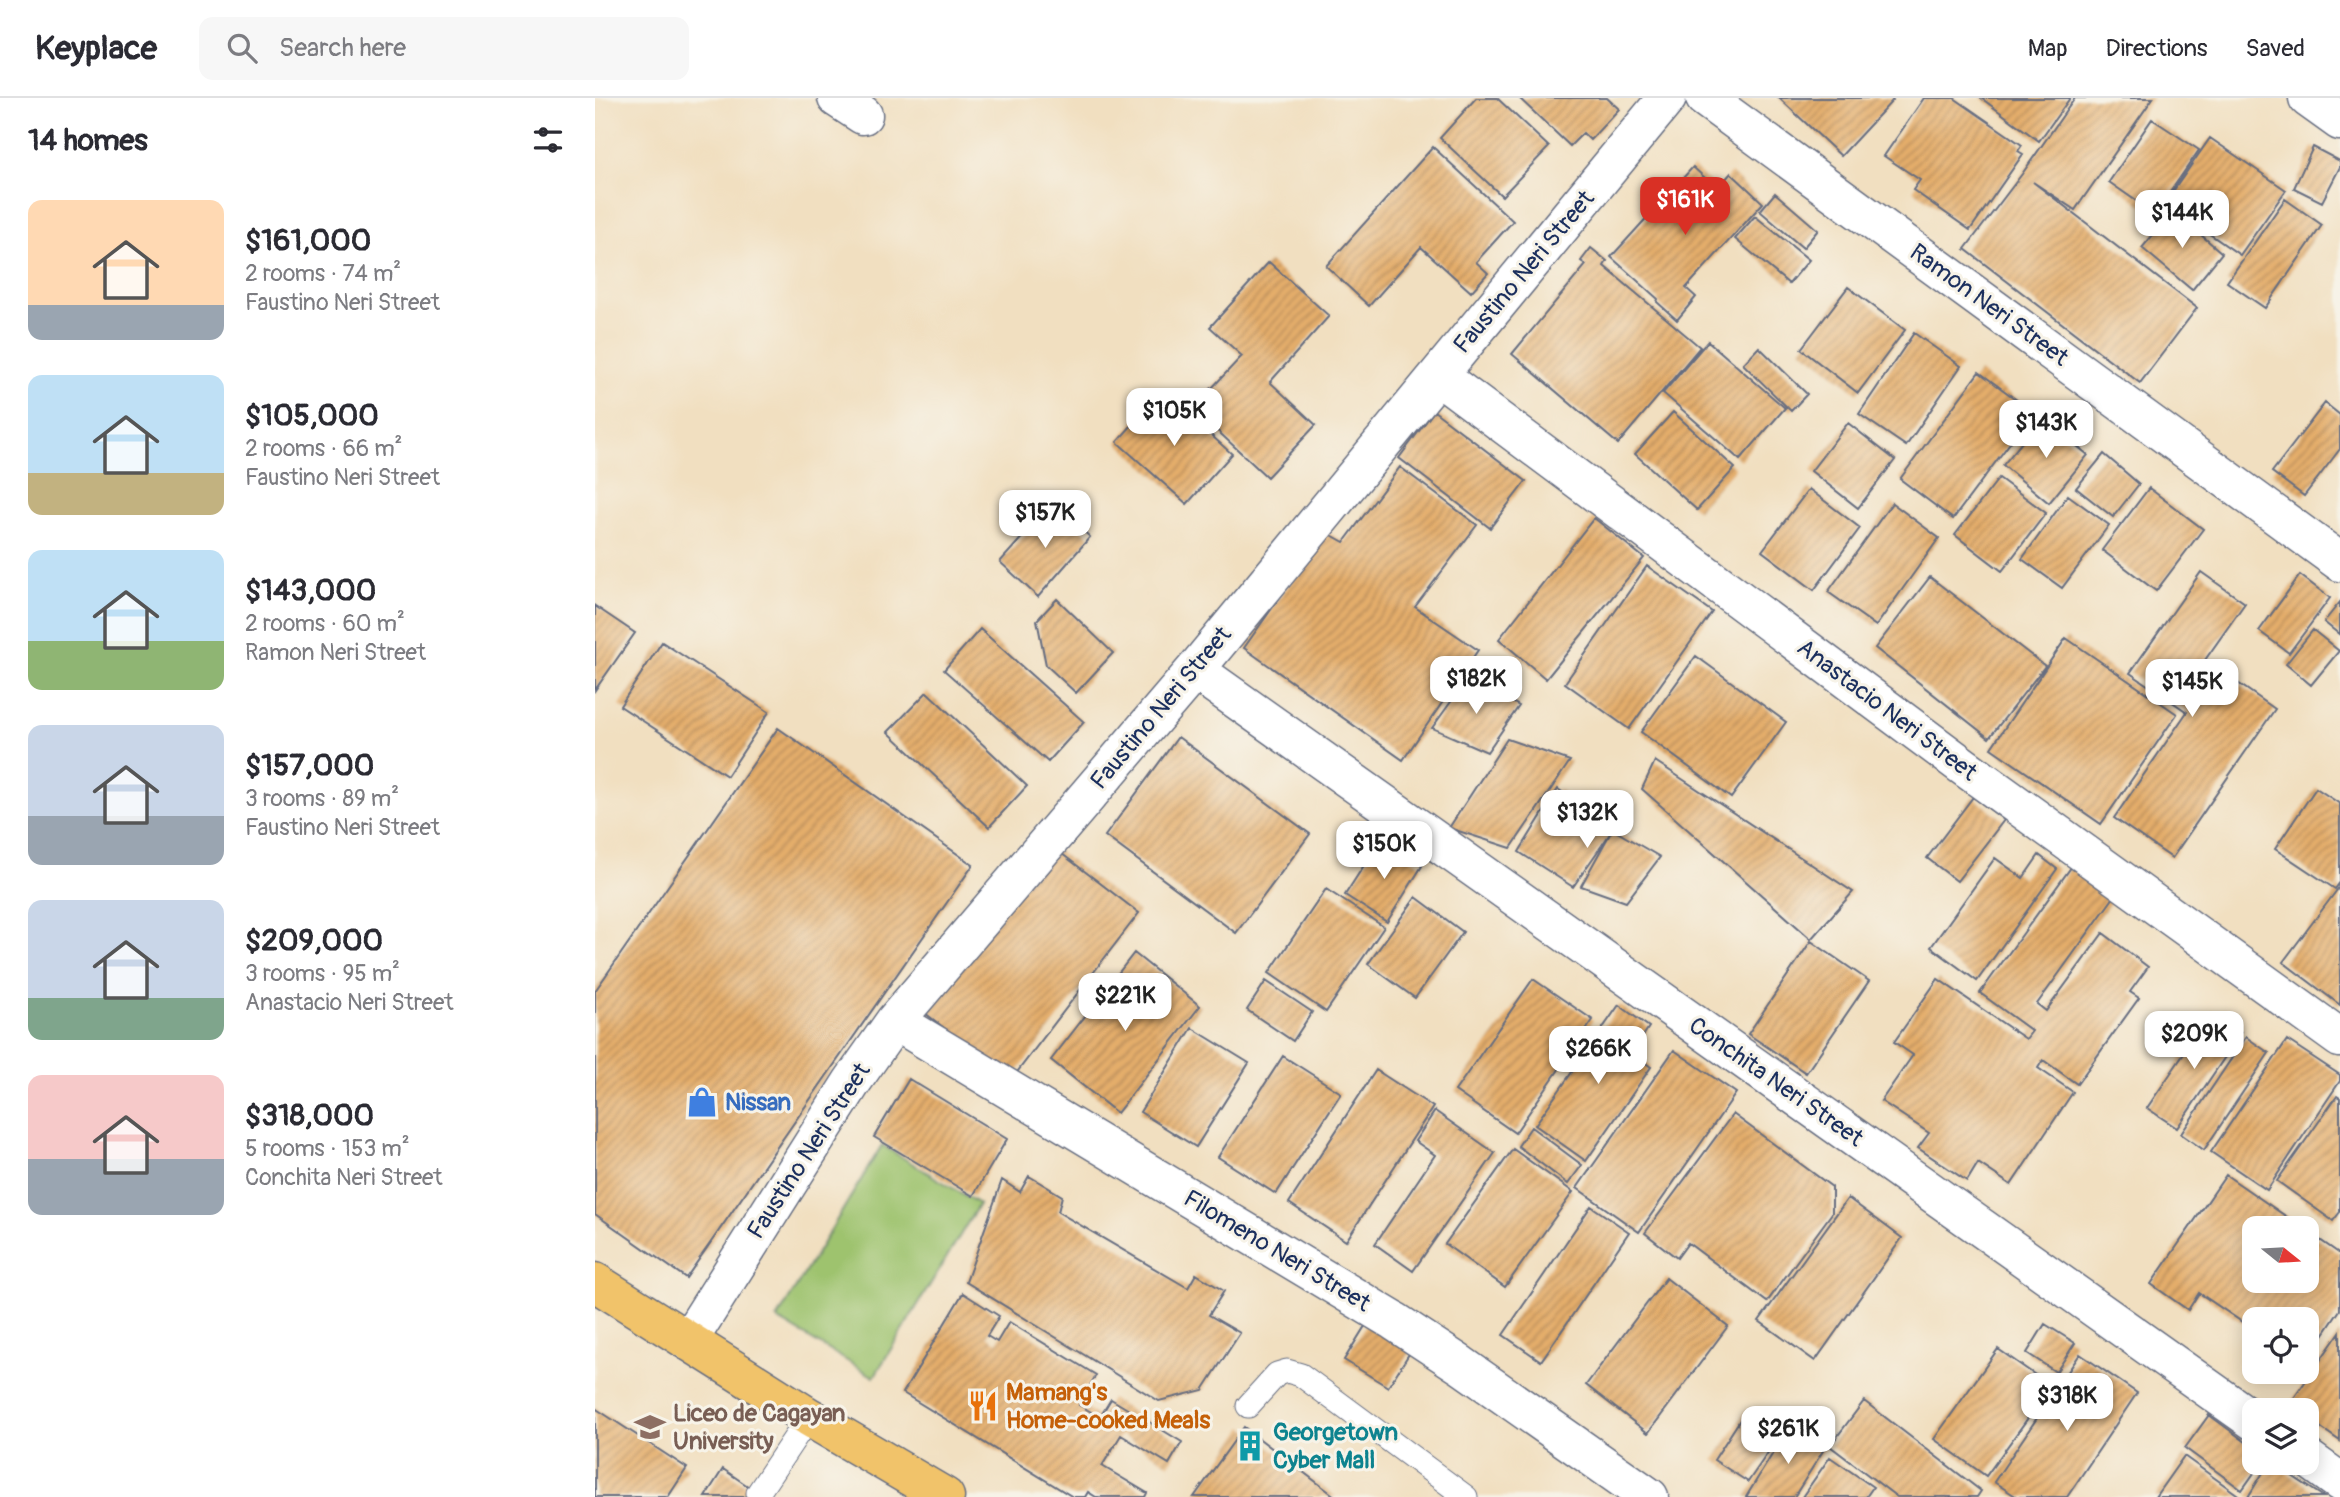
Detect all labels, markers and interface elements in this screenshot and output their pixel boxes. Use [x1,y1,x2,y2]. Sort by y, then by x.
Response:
search box [199,17,689,80]
text: Keyplace [35,28,157,69]
icon: search [223,29,261,67]
text: Search here [279,32,406,64]
text: Map [2028,34,2068,63]
text: Directions [2106,34,2207,63]
text: Saved [2245,34,2305,63]
icon: filters [529,121,567,159]
text: 14 homes [28,122,148,159]
pin: $161K [1636,178,1734,237]
street label: Faustino Neri Street [1447,184,1601,359]
text: $161K [1656,185,1714,214]
pin: $144K [2133,190,2231,250]
text: $144K [2151,198,2213,227]
text: $161,000 [245,222,371,259]
icon: home [84,228,168,312]
street label: Ramon Neri Street [1904,238,2074,372]
text: 2 rooms · 74 m² [245,259,401,288]
text: Faustino Neri Street [245,288,440,317]
pin: $105K [1125,388,1223,448]
text: $105K [1142,396,1206,425]
text: $105,000 [245,397,379,434]
pin: $143K [1997,400,2095,460]
icon: home [84,403,168,487]
text: $143K [2015,408,2077,437]
text: 2 rooms · 66 m² [245,434,402,463]
text: Faustino Neri Street [245,463,440,492]
pin: $157K [996,490,1094,550]
text: $157K [1015,498,1075,527]
text: $143,000 [245,572,376,609]
icon: home [84,578,168,662]
text: 2 rooms · 60 m² [245,609,405,638]
street label: Faustino Neri Street [1084,620,1238,795]
street label: Anastacio Neri Street [1791,633,1983,787]
text: Ramon Neri Street [245,638,426,667]
pin: $182K [1427,656,1525,716]
pin: $145K [2143,660,2241,719]
text: $182K [1446,664,1506,693]
text: $145K [2161,667,2223,696]
text: $157,000 [245,747,374,784]
icon: home [84,753,168,837]
text: 3 rooms · 89 m² [245,784,399,813]
pin: $132K [1538,790,1636,850]
text: $132K [1556,798,1618,827]
text: Faustino Neri Street [245,813,440,842]
pin: $150K [1335,822,1433,881]
text: $150K [1352,829,1416,858]
text: $209,000 [245,922,383,959]
icon: home [84,928,168,1012]
text: 3 rooms · 95 m² [245,959,400,988]
pin: $221K [1076,974,1174,1033]
text: $221K [1094,981,1156,1010]
text: Anastacio Neri Street [245,988,454,1017]
street label: Conchita Neri Street [1683,1011,1869,1153]
pin: $209K [2145,1012,2243,1071]
text: $209K [2161,1019,2227,1048]
pin: $266K [1549,1026,1647,1086]
text: $266K [1565,1034,1631,1063]
street label: Faustino Neri Street [741,1057,877,1244]
shop icon: Nissan [685,1085,719,1119]
place label: Nissan [725,1088,791,1117]
text: $318,000 [245,1097,374,1134]
icon: home [84,1103,168,1187]
text: 5 rooms · 153 m² [245,1134,410,1163]
text: Conchita Neri Street [245,1163,443,1192]
street label: Filomeno Neri Street [1178,1184,1376,1318]
north arrow [2242,1216,2319,1293]
map controls [2242,1216,2319,1475]
button: locate [2242,1307,2319,1384]
pin: $318K [2018,1374,2116,1433]
place label: Mamang's Home-cooked Meals [1006,1378,1210,1435]
text: $318K [2037,1381,2097,1410]
restaurant icon: Mamang's Home-cooked Meals [966,1389,1000,1423]
button: layers [2242,1398,2319,1475]
place label: Liceo de Cagayan University [673,1399,845,1456]
pin: $261K [1739,1406,1837,1466]
school or university icon: Liceo de Cagayan University [633,1410,667,1444]
text: $261K [1757,1414,1819,1443]
place label: Georgetown Cyber Mall [1273,1418,1398,1475]
building icon: Georgetown Cyber Mall [1233,1429,1267,1463]

